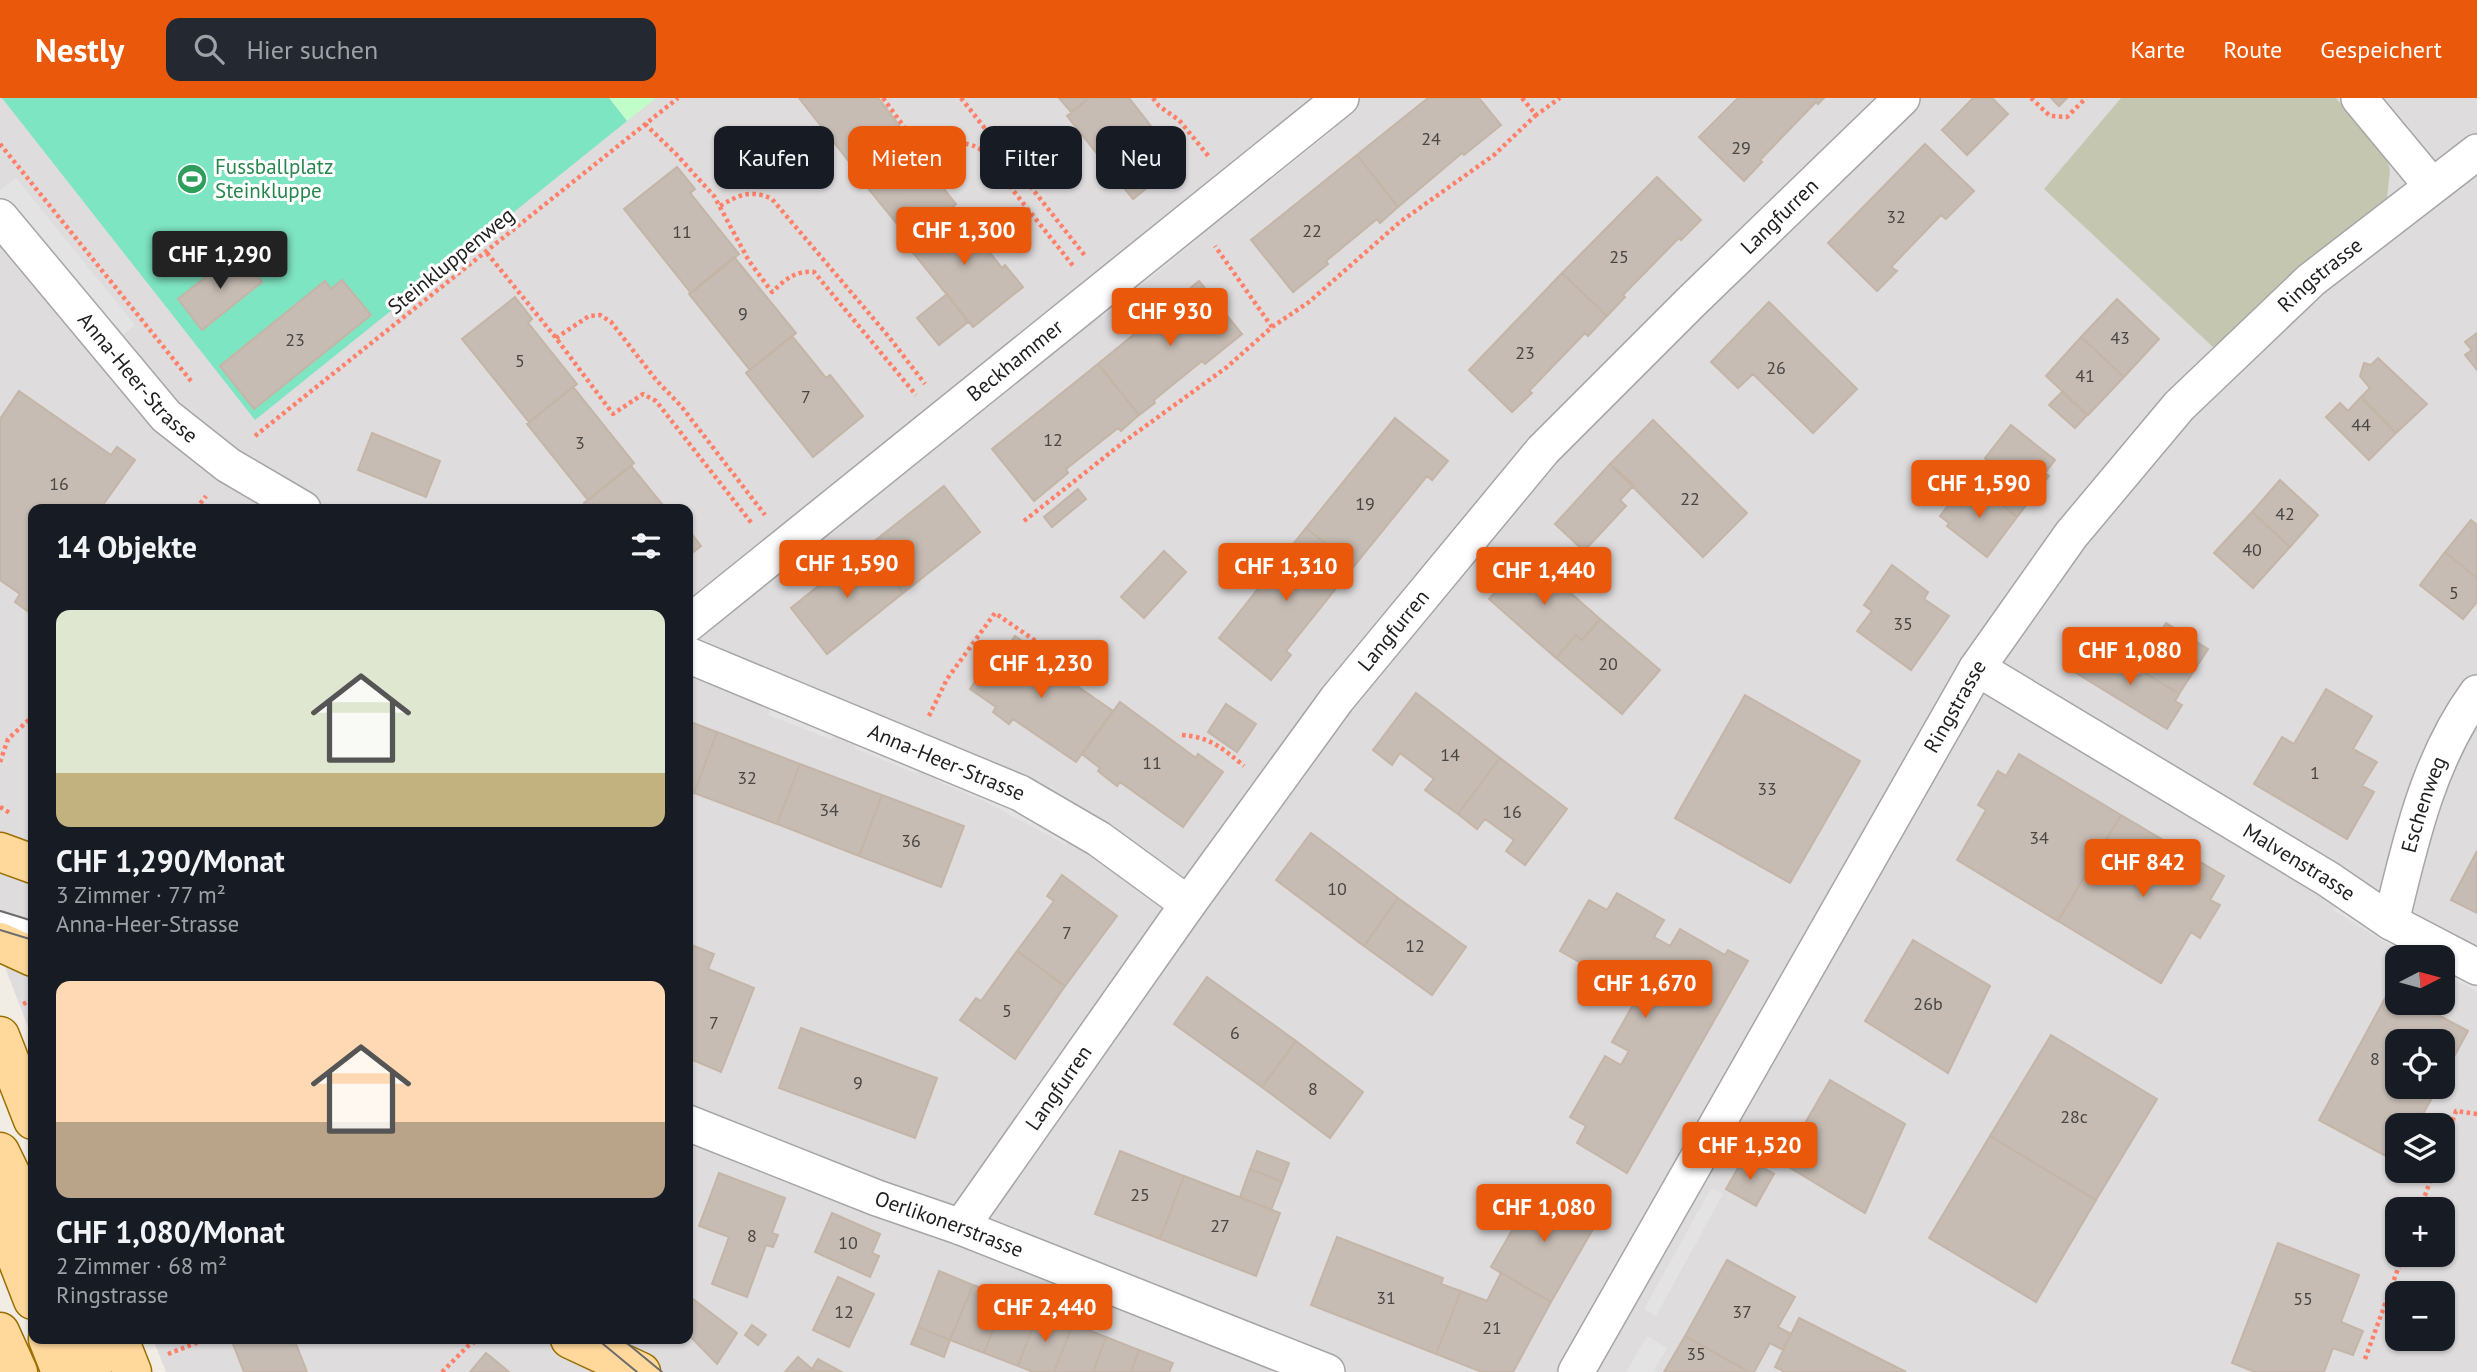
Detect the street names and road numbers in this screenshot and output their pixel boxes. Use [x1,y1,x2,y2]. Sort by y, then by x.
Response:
street label: Langfurren [1735,172,1824,260]
street label: Steinkluppenweg [382,201,519,320]
street label: Ringstrasse [2272,231,2368,318]
street label: Anna-Heer-Strasse [72,307,203,449]
street label: Beckhammer [961,313,1068,407]
street label: Langfurren [1352,584,1435,677]
street label: Ringstrasse [1918,654,1992,758]
street label: Anna-Heer-Strasse [864,717,1029,807]
street label: Eschenweg [2395,752,2452,856]
street label: Malvenstrasse [2238,817,2361,907]
street label: Langfurren [1019,1040,1098,1136]
street label: Oerlikonerstrasse [871,1184,1027,1263]

